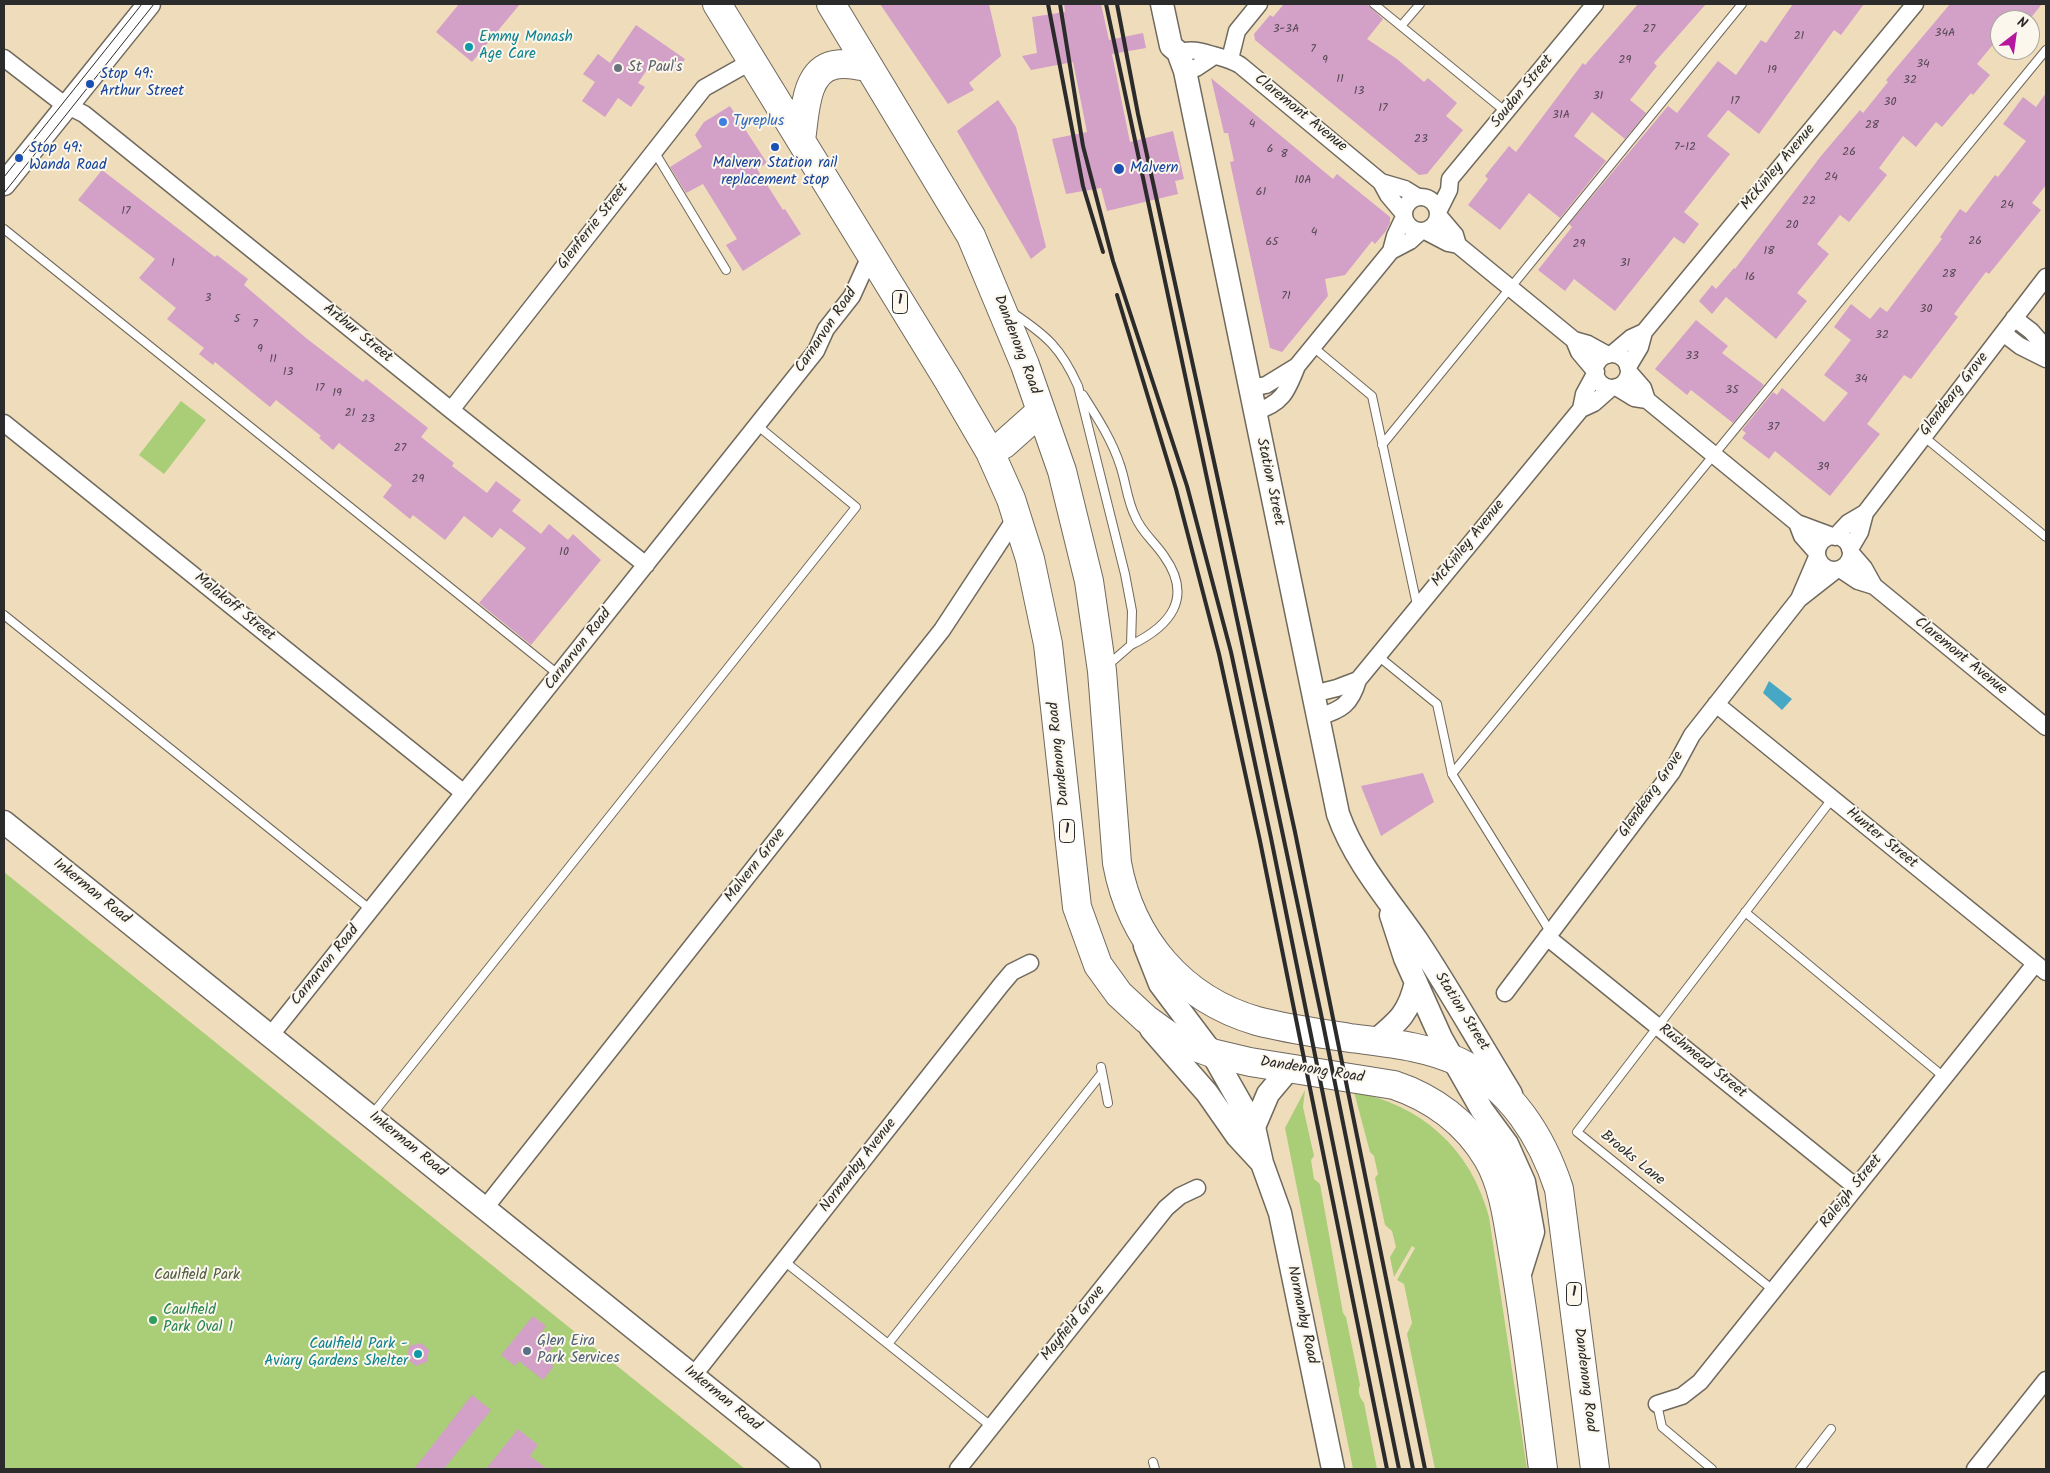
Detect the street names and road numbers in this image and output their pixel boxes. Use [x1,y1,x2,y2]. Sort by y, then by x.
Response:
street label: Soudan Street [1488,52,1558,132]
street label: Claremont Avenue [1250,71,1350,157]
street label: McKinley Avenue [1738,121,1820,215]
street label: Glenferrie Street [555,180,633,274]
street label: Carnarvon Road [792,285,862,377]
road number: 1 [892,290,908,314]
street label: Dandenong Road [989,293,1043,397]
street label: Arthur Street [319,301,395,367]
street label: Glendearg Grove [1917,350,1993,440]
street label: Station Street [1251,437,1287,527]
street label: McKinley Avenue [1428,497,1510,591]
street label: Malakoff Street [190,570,278,646]
street label: Carnarvon Road [542,606,616,694]
street label: Claremont Avenue [1910,614,2010,700]
street label: Dandenong Road [1046,701,1074,807]
street label: Glendearg Grove [1616,748,1688,842]
street label: Hunter Street [1842,805,1920,873]
road number: 1 [1060,819,1074,842]
street label: Malvern Grove [722,826,790,906]
street label: Inkerman Road [49,855,133,929]
street label: Carnarvon Road [288,922,364,1010]
street label: Station Street [1430,969,1492,1055]
street label: Rushmead Street [1654,1021,1750,1103]
street label: Dandenong Road [1259,1054,1365,1088]
street label: Inkerman Road [365,1108,449,1182]
street label: Normanby Avenue [817,1116,901,1216]
street label: Brooks Lane [1596,1128,1668,1190]
street label: Raleigh Street [1817,1152,1887,1232]
street label: Normanby Road [1282,1264,1320,1366]
road number: 1 [1566,1282,1582,1306]
street label: Mayfield Grove [1038,1283,1110,1365]
street label: Dandenong Road [1569,1327,1599,1433]
street label: Inkerman Road [680,1362,764,1436]

